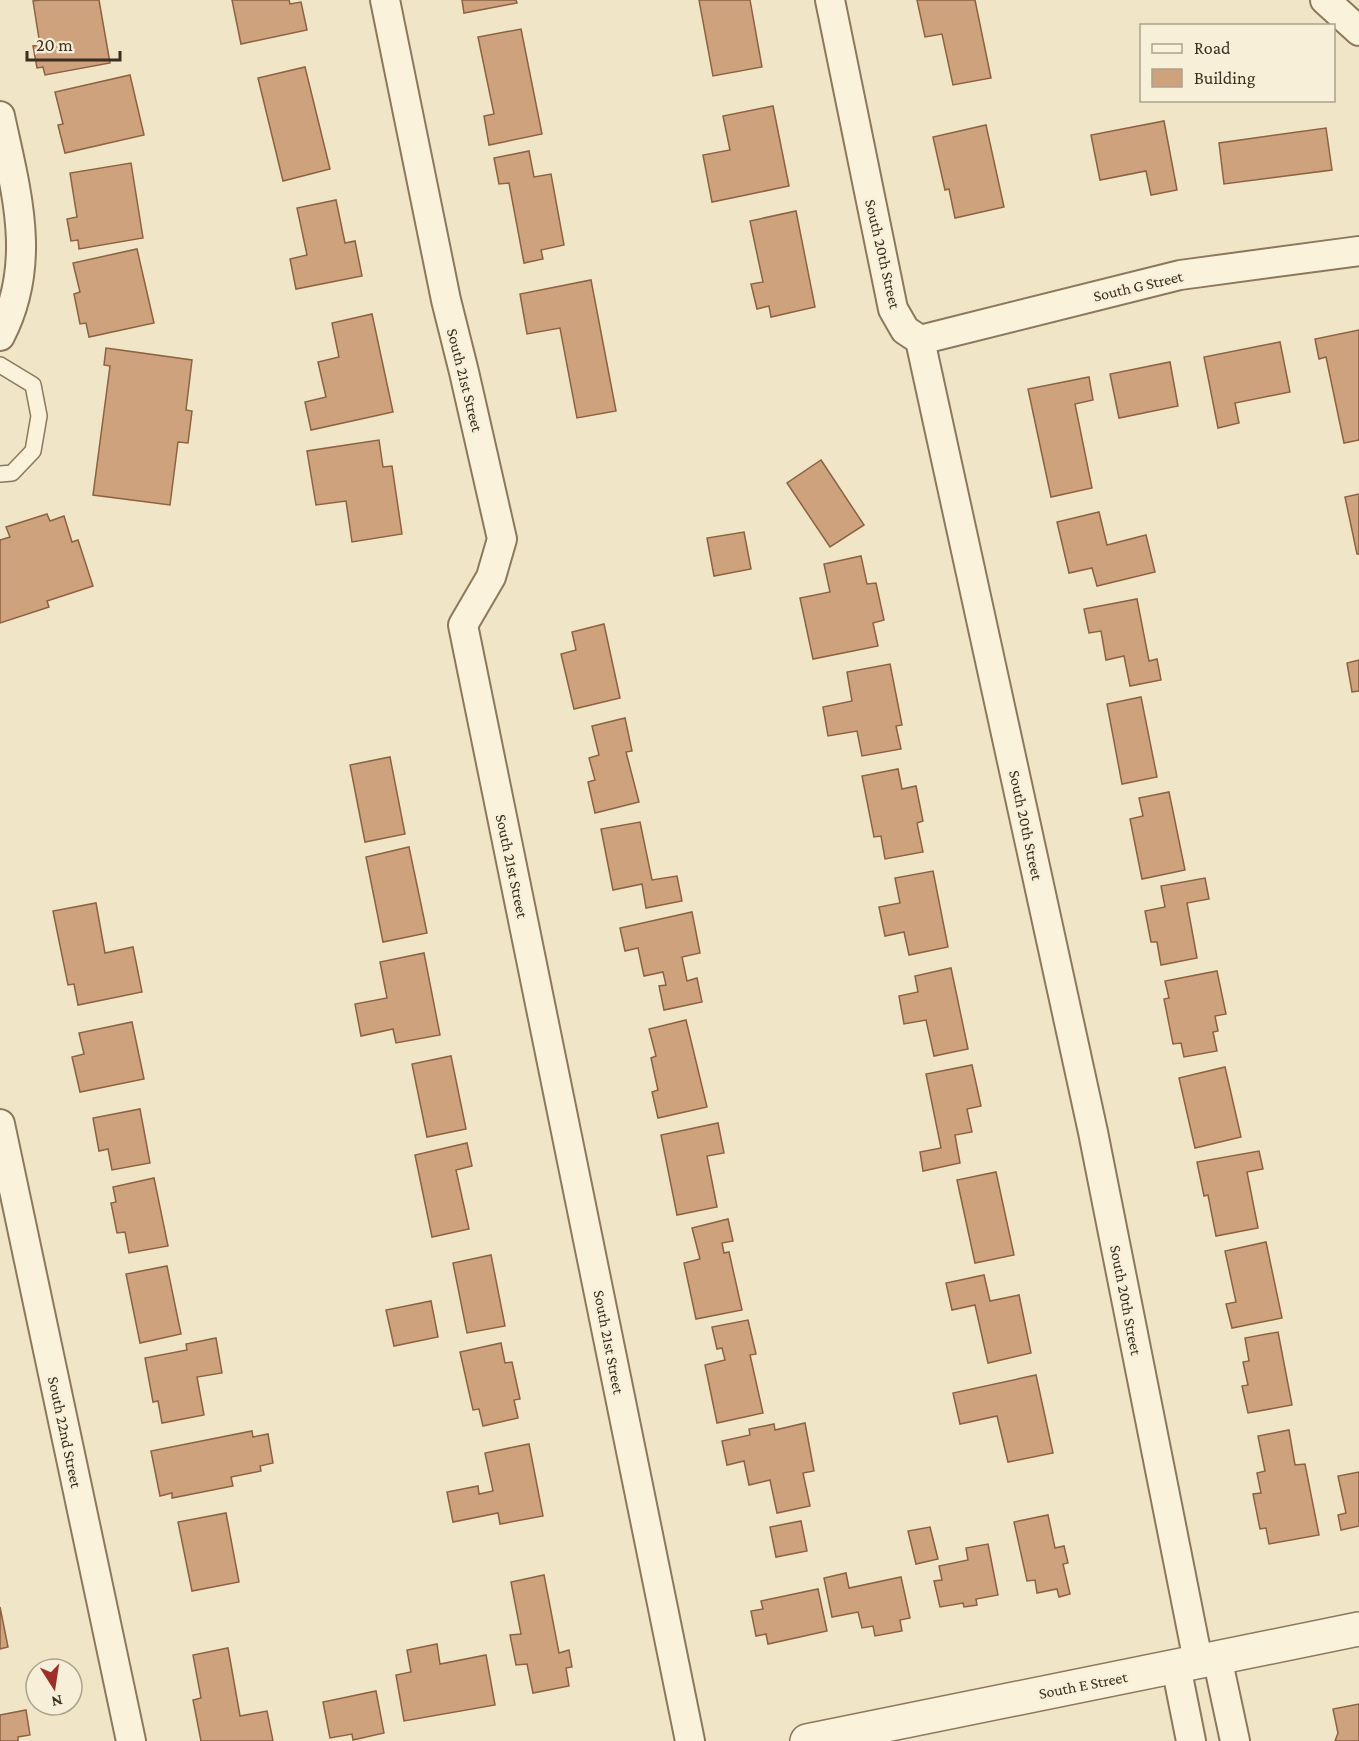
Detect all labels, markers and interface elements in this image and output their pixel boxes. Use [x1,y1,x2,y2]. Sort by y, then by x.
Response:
scale bar [27,24,120,62]
legend [1140,24,1335,102]
text: 20 m [36,35,73,55]
text: Road [1194,38,1231,58]
text: Building [1194,68,1256,88]
street label: South 20th Street [862,198,904,311]
street label: South G Street [1092,267,1185,305]
street label: South 21st Street [444,327,486,434]
street label: South 20th Street [1006,769,1046,882]
street label: South 21st Street [493,812,531,920]
street label: South 20th Street [1107,1243,1145,1357]
street label: South 21st Street [591,1288,628,1396]
street label: South 22nd Street [45,1375,85,1490]
north arrow [24,1657,84,1717]
street label: South E Street [1037,1668,1129,1702]
text: N [50,1692,64,1711]

